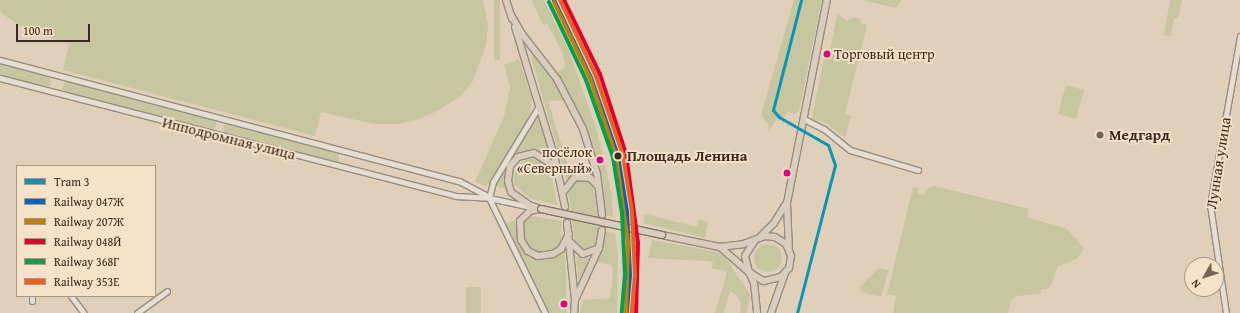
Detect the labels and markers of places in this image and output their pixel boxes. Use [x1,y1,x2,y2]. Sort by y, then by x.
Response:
place label: Торговый центр [834,46,935,62]
marker: Торговый центр [822,49,832,59]
place label: Медгард [1109,126,1170,144]
marker: Медгард [1094,129,1106,141]
place label: посёлок «Северный» [517,144,592,176]
place label: Площадь Ленина [627,147,747,165]
marker: Площадь Ленина [612,150,624,162]
marker: посёлок «Северный» [595,155,605,165]
unlabelled marker [782,168,792,178]
unlabelled marker [559,299,569,309]

